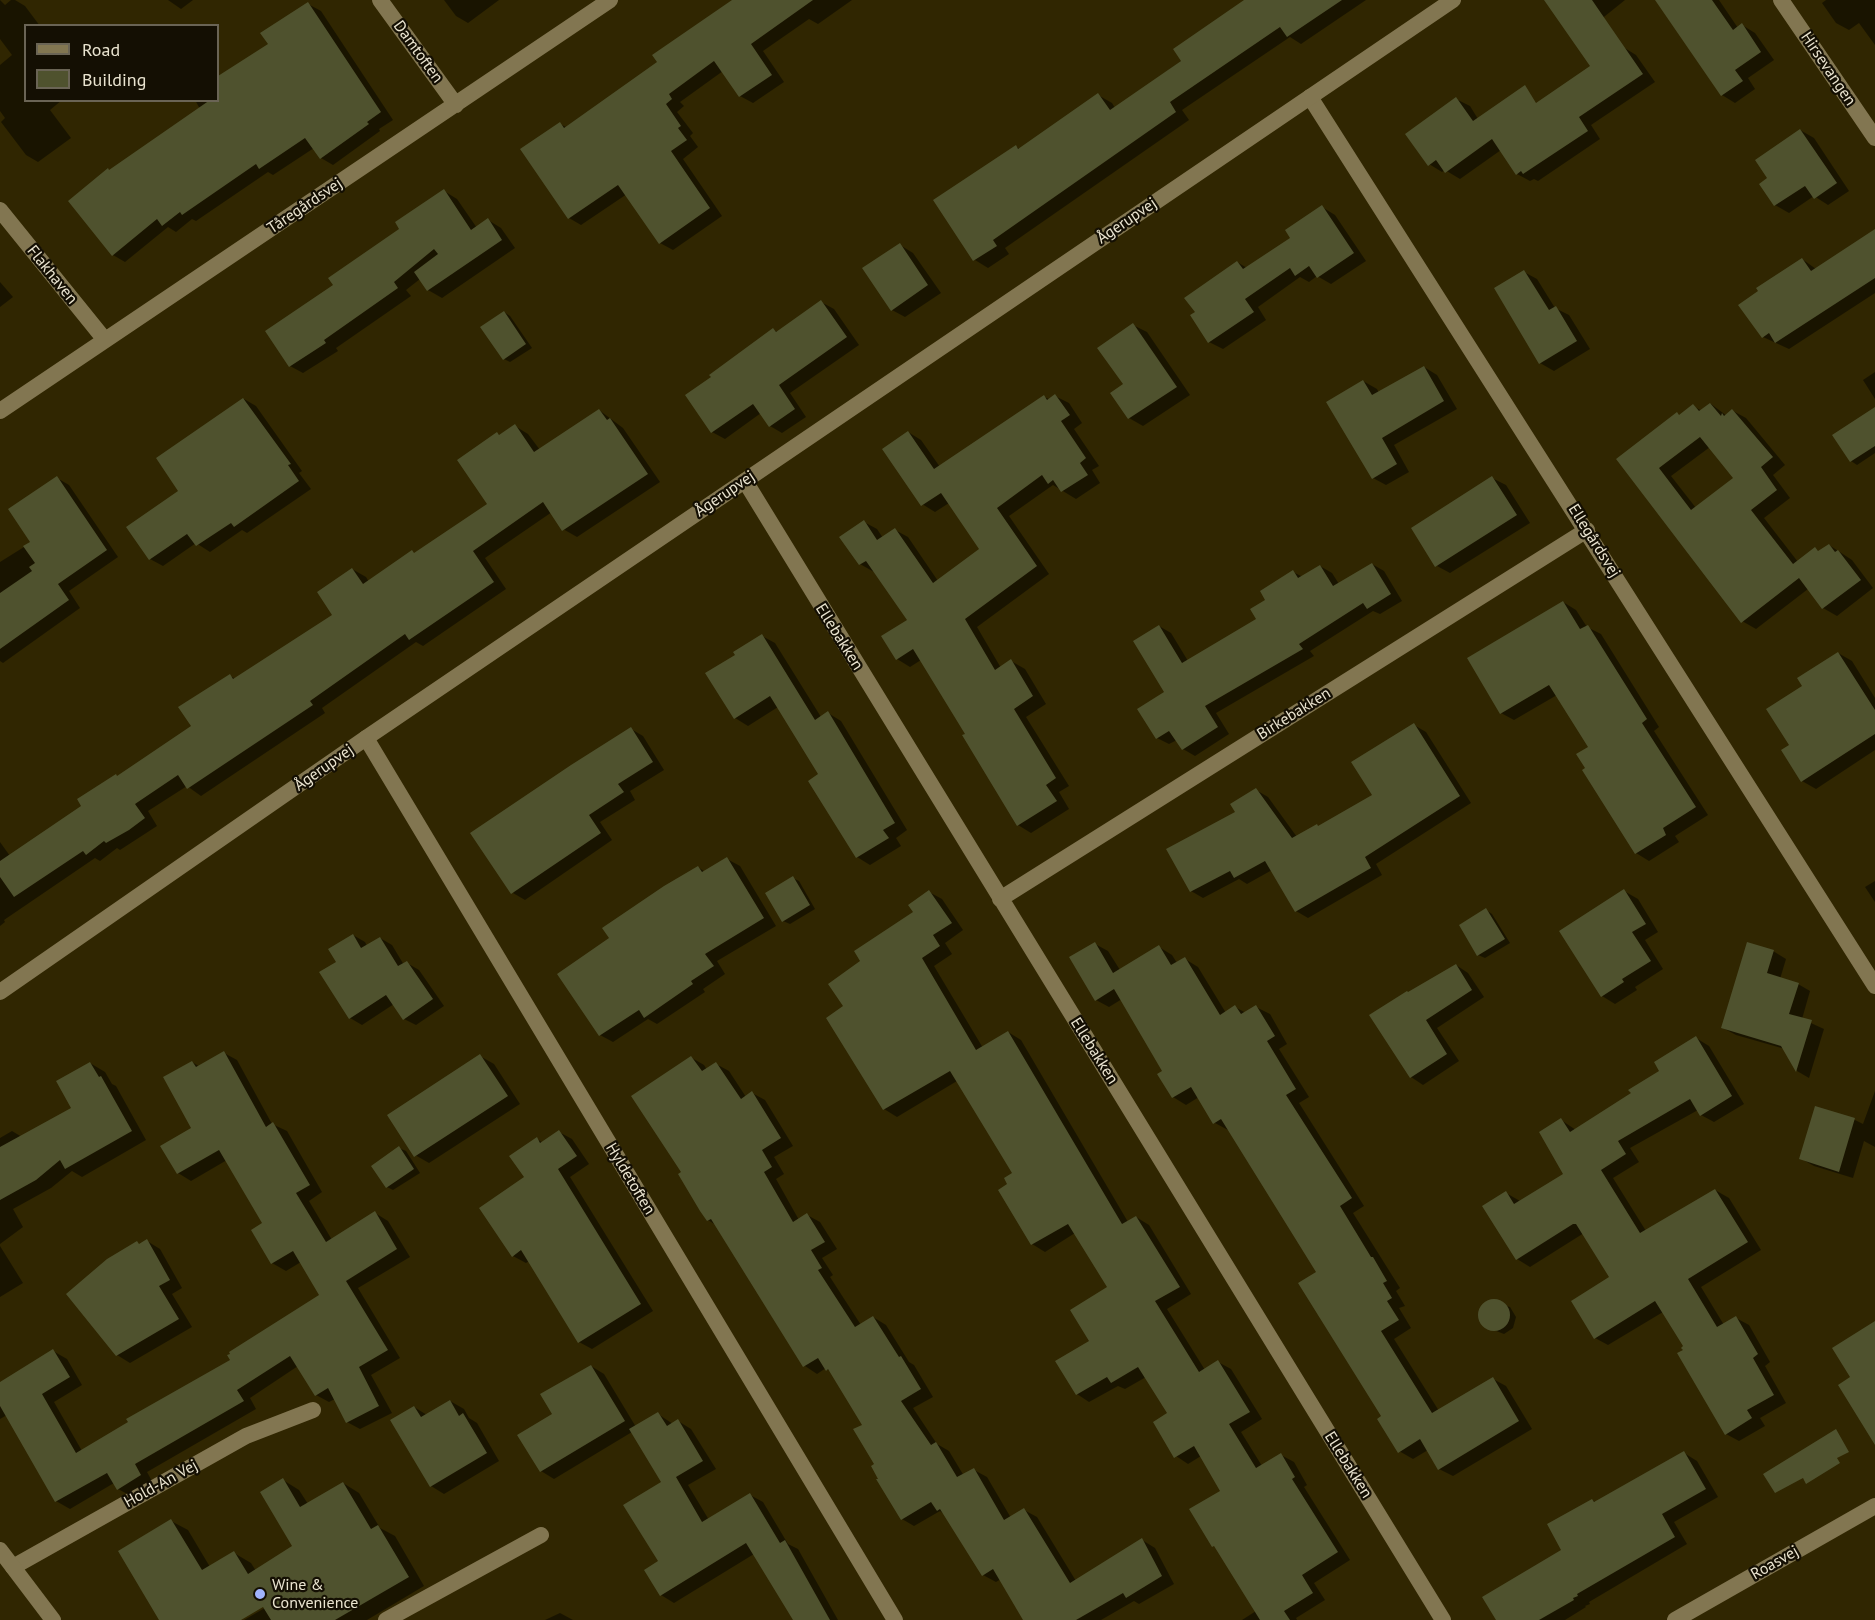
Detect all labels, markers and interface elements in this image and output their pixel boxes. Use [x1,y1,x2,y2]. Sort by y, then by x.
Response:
street label: Damtoften [389,17,447,87]
legend [24,24,219,102]
street label: Hirsevangen [1796,28,1860,110]
text: Road [82,38,120,61]
text: Building [82,68,146,91]
street label: Tåregårdsvej [264,174,346,238]
street label: Ågerupvej [1093,194,1161,248]
street label: Flakhaven [23,242,81,308]
street label: Ågerupvej [691,467,759,521]
street label: Ellegårdsvej [1564,501,1624,581]
street label: Ellebakken [811,600,867,674]
street label: Birkebakken [1254,684,1334,744]
street label: Ågerupvej [291,741,357,795]
street label: Ellebakken [1066,1014,1122,1088]
street label: Hyldetoften [601,1140,659,1218]
street label: Ellebakken [1320,1428,1376,1502]
street label: Hold-An Vej [121,1456,201,1512]
street label: Roasvej [1748,1542,1802,1584]
place label: Wine & Convenience [272,1575,358,1613]
marker: Wine & Convenience [253,1587,267,1601]

